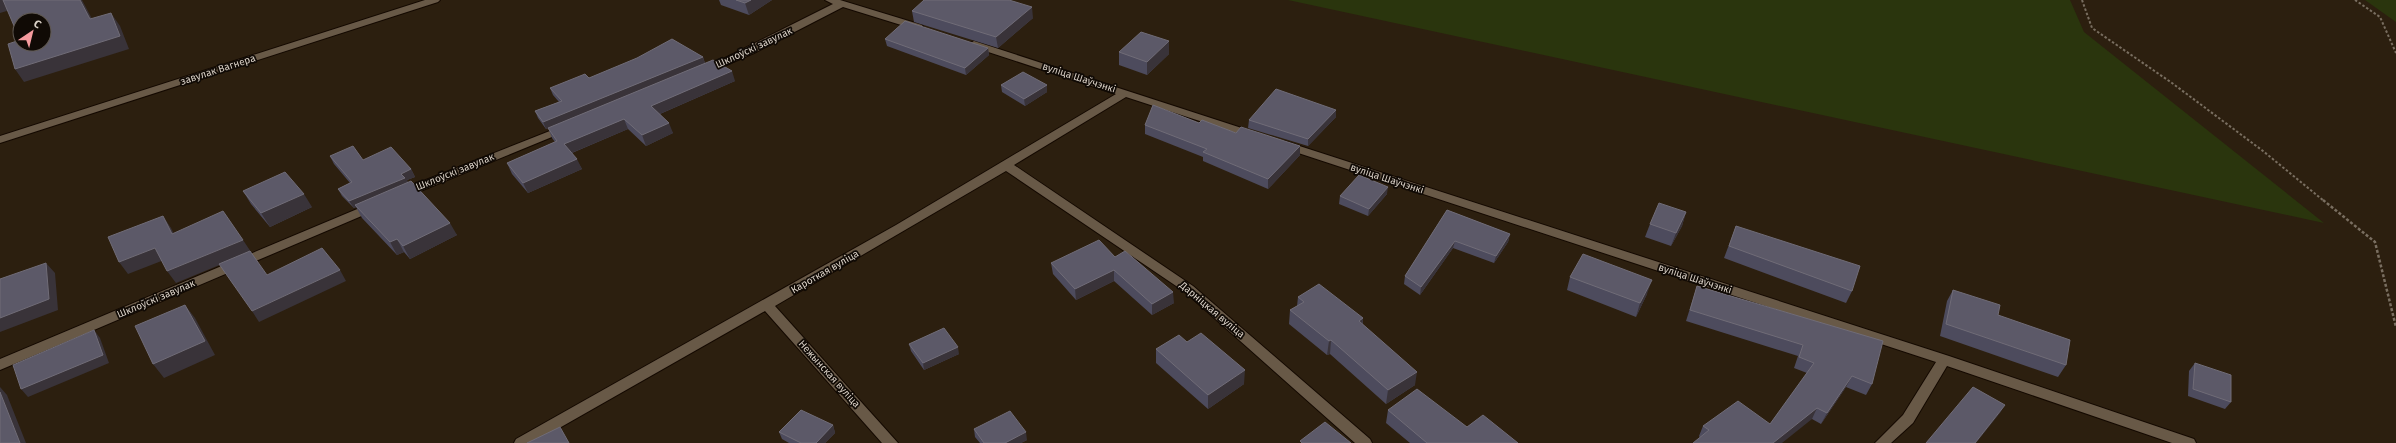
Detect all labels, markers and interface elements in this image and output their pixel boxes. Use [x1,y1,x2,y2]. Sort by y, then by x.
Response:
north arrow [12,12,52,52]
text: С [31,17,44,32]
street label: Шклоўскі завулак [713,24,795,71]
street label: завулак Вагнера [179,52,257,88]
street label: вуліца Шаўчэнкі [1041,60,1118,96]
street label: Шклоўскі завулак [414,150,497,193]
street label: вуліца Шаўчэнкі [1349,161,1426,197]
street label: Кароткая вуліца [789,247,861,296]
street label: вуліца Шаўчэнкі [1657,261,1734,297]
street label: Шклоўскі завулак [115,276,197,321]
street label: Дарніцкая вуліца [1176,278,1247,341]
street label: Нежынская вуліца [796,337,863,410]

